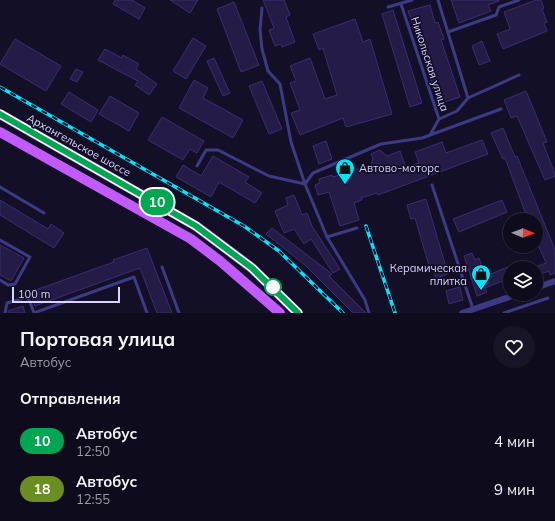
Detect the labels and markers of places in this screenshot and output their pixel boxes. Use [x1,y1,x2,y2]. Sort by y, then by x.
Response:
shop icon: Автово-моторс [334,157,356,185]
place label: Автово-моторс [359,161,440,175]
place label: Керамическая плитка [390,261,467,288]
shop icon: Керамическая плитка [470,263,492,291]
unlabelled marker [264,278,282,296]

